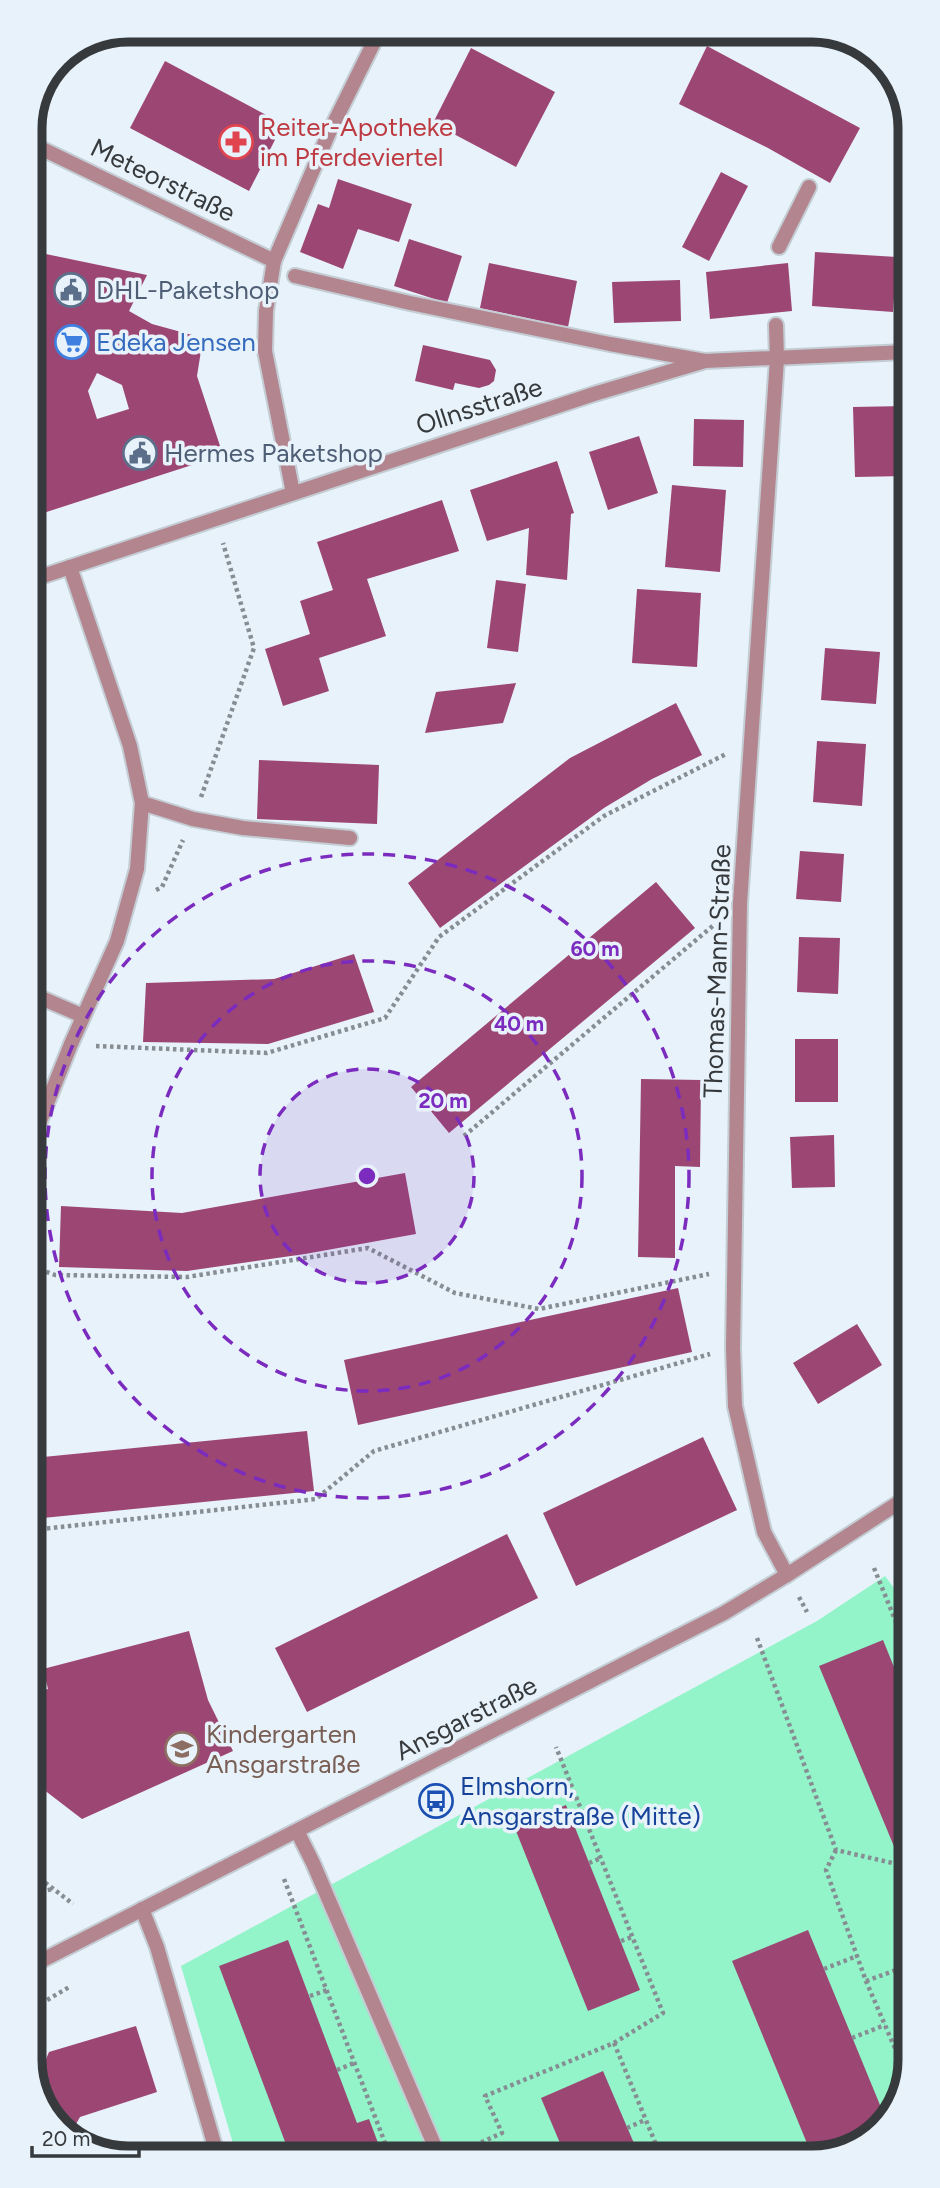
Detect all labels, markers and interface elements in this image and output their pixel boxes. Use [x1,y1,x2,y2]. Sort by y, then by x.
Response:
place label: Reiter-Apotheke im Pferdeviertel [260,111,453,173]
pharmacy icon: Reiter-Apotheke im Pferdeviertel [217,123,255,161]
street label: Meteorstraße [85,131,241,229]
public building icon: DHL-Paketshop [52,271,90,309]
place label: DHL-Paketshop [96,274,279,306]
supermarket icon: Edeka Jensen [53,323,91,361]
place label: Edeka Jensen [96,326,256,358]
street label: Ollnsstraße [412,371,546,441]
public building icon: Hermes Paketshop [121,434,159,472]
place label: Hermes Paketshop [164,437,383,469]
street label: Thomas-Mann-Straße [697,843,737,1099]
text: 60 m [570,936,620,961]
text: 40 m [494,1011,544,1036]
text: 20 m [418,1088,468,1113]
centre of rings [355,1164,379,1188]
street label: Ansgarstraße [390,1669,542,1767]
place label: Kindergarten Ansgarstraße [206,1718,360,1780]
school or university icon: Kindergarten Ansgarstraße [163,1730,201,1768]
place label: Elmshorn, Ansgarstraße (Mitte) [460,1770,701,1832]
bus stop icon: Elmshorn, Ansgarstraße (Mitte) [417,1782,455,1820]
scale bar [32,2114,138,2158]
text: 20 m [42,2126,90,2151]

